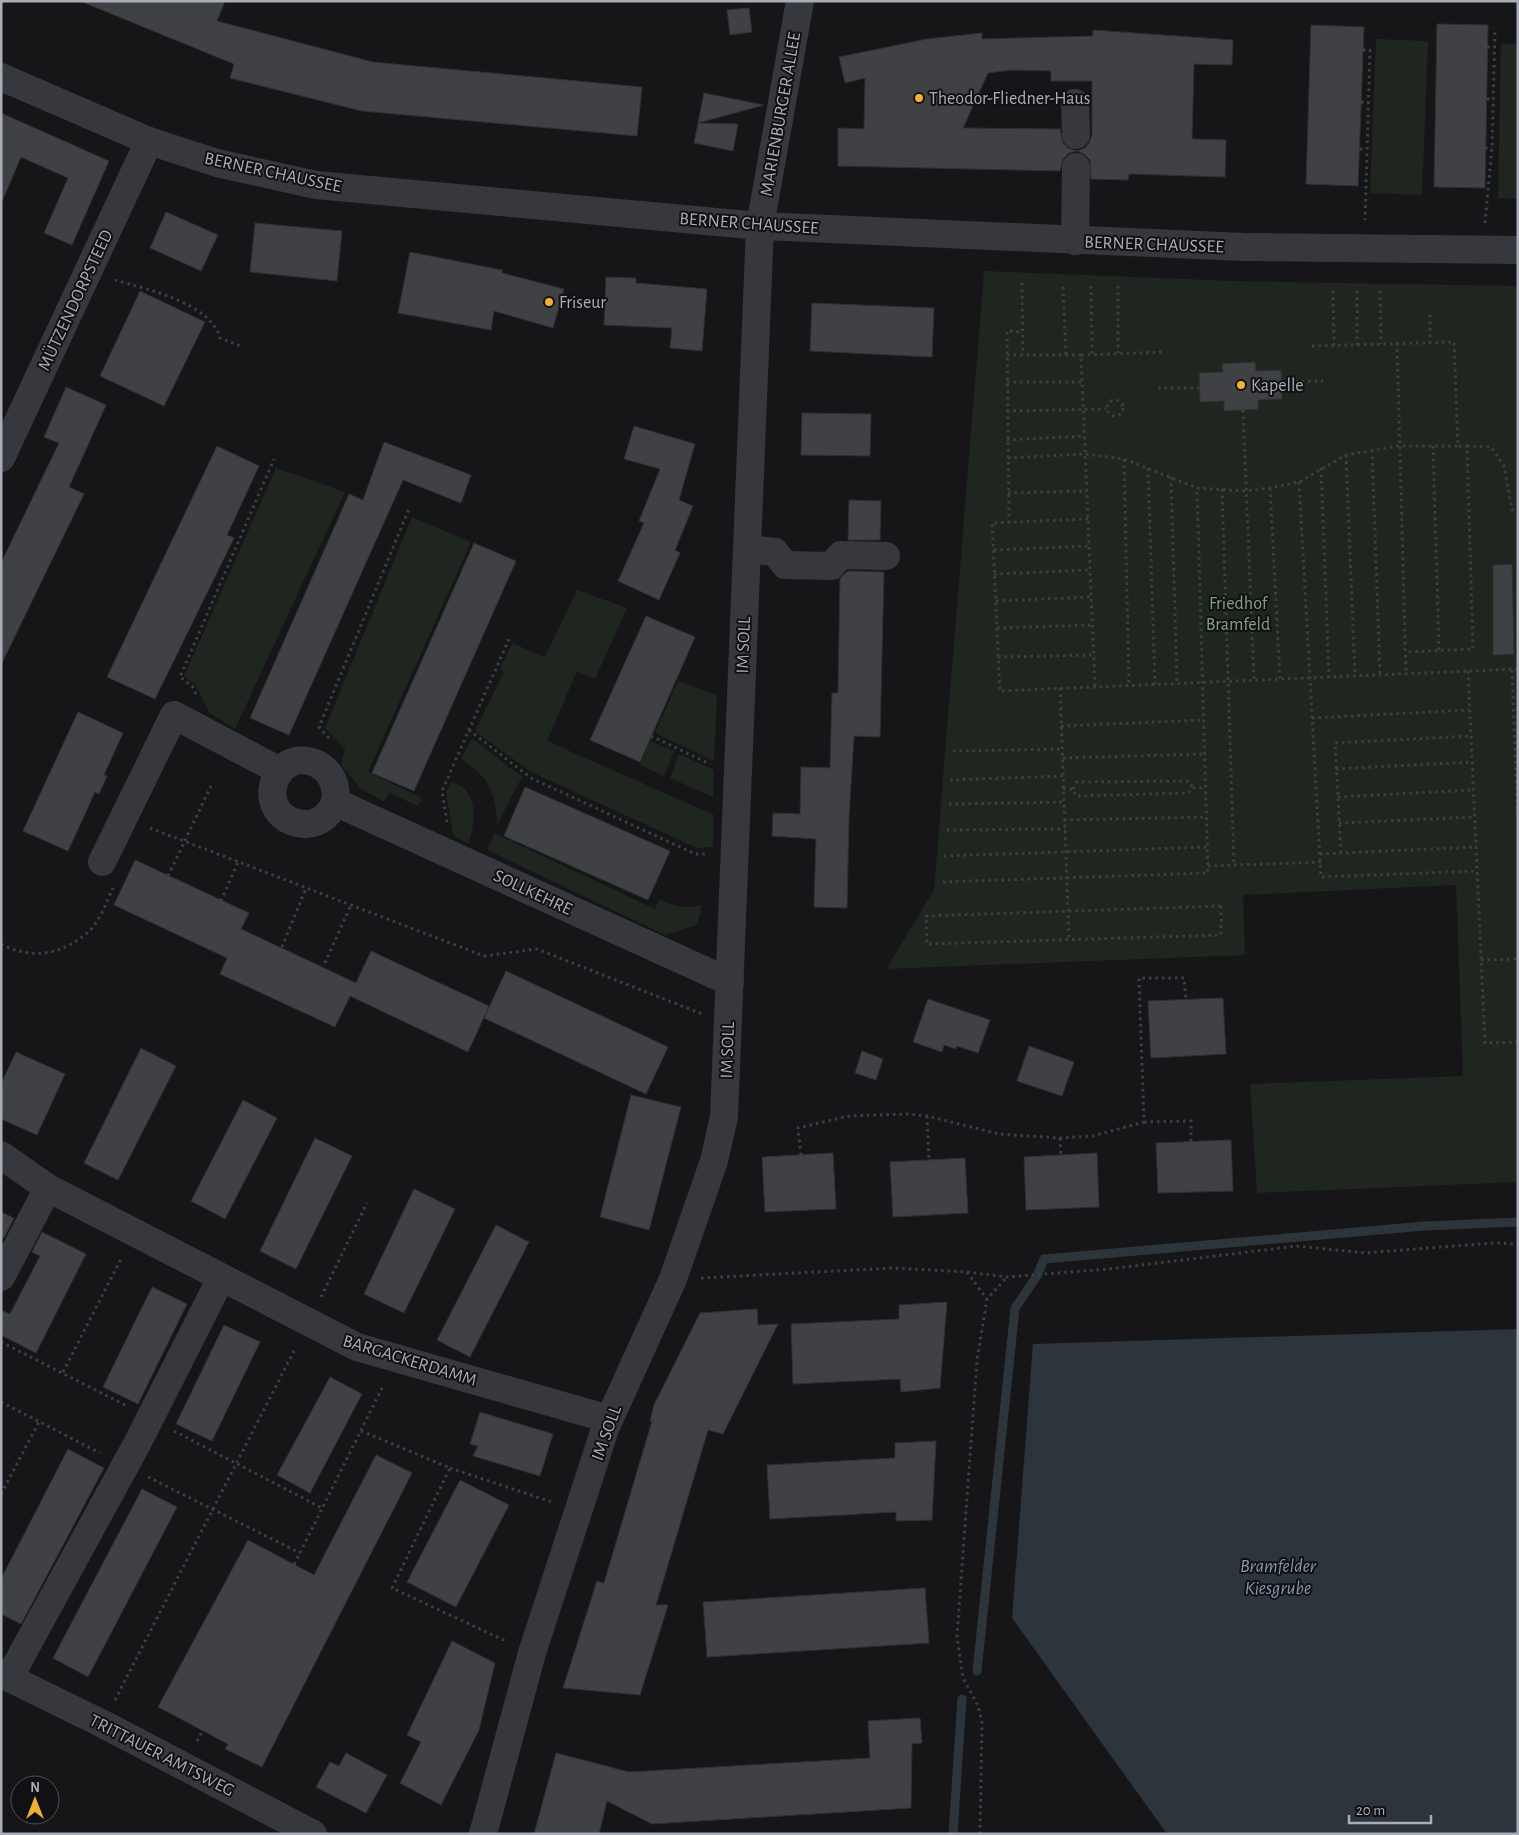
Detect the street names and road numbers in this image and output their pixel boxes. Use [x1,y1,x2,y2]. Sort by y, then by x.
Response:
street label: MARIENBURGER ALLEE [758,30,804,198]
street label: BERNER CHAUSSEE [203,150,343,196]
street label: BERNER CHAUSSEE [679,210,820,238]
street label: MÜTZENDORPSTEED [34,226,116,374]
street label: BERNER CHAUSSEE [1084,234,1224,256]
street label: IM SOLL [734,616,754,674]
street label: SOLLKEHRE [491,867,575,919]
street label: IM SOLL [718,1021,738,1079]
street label: BARGACKERDAMM [341,1332,479,1390]
street label: IM SOLL [589,1403,625,1463]
street label: TRITTAUER AMTSWEG [86,1712,237,1800]

